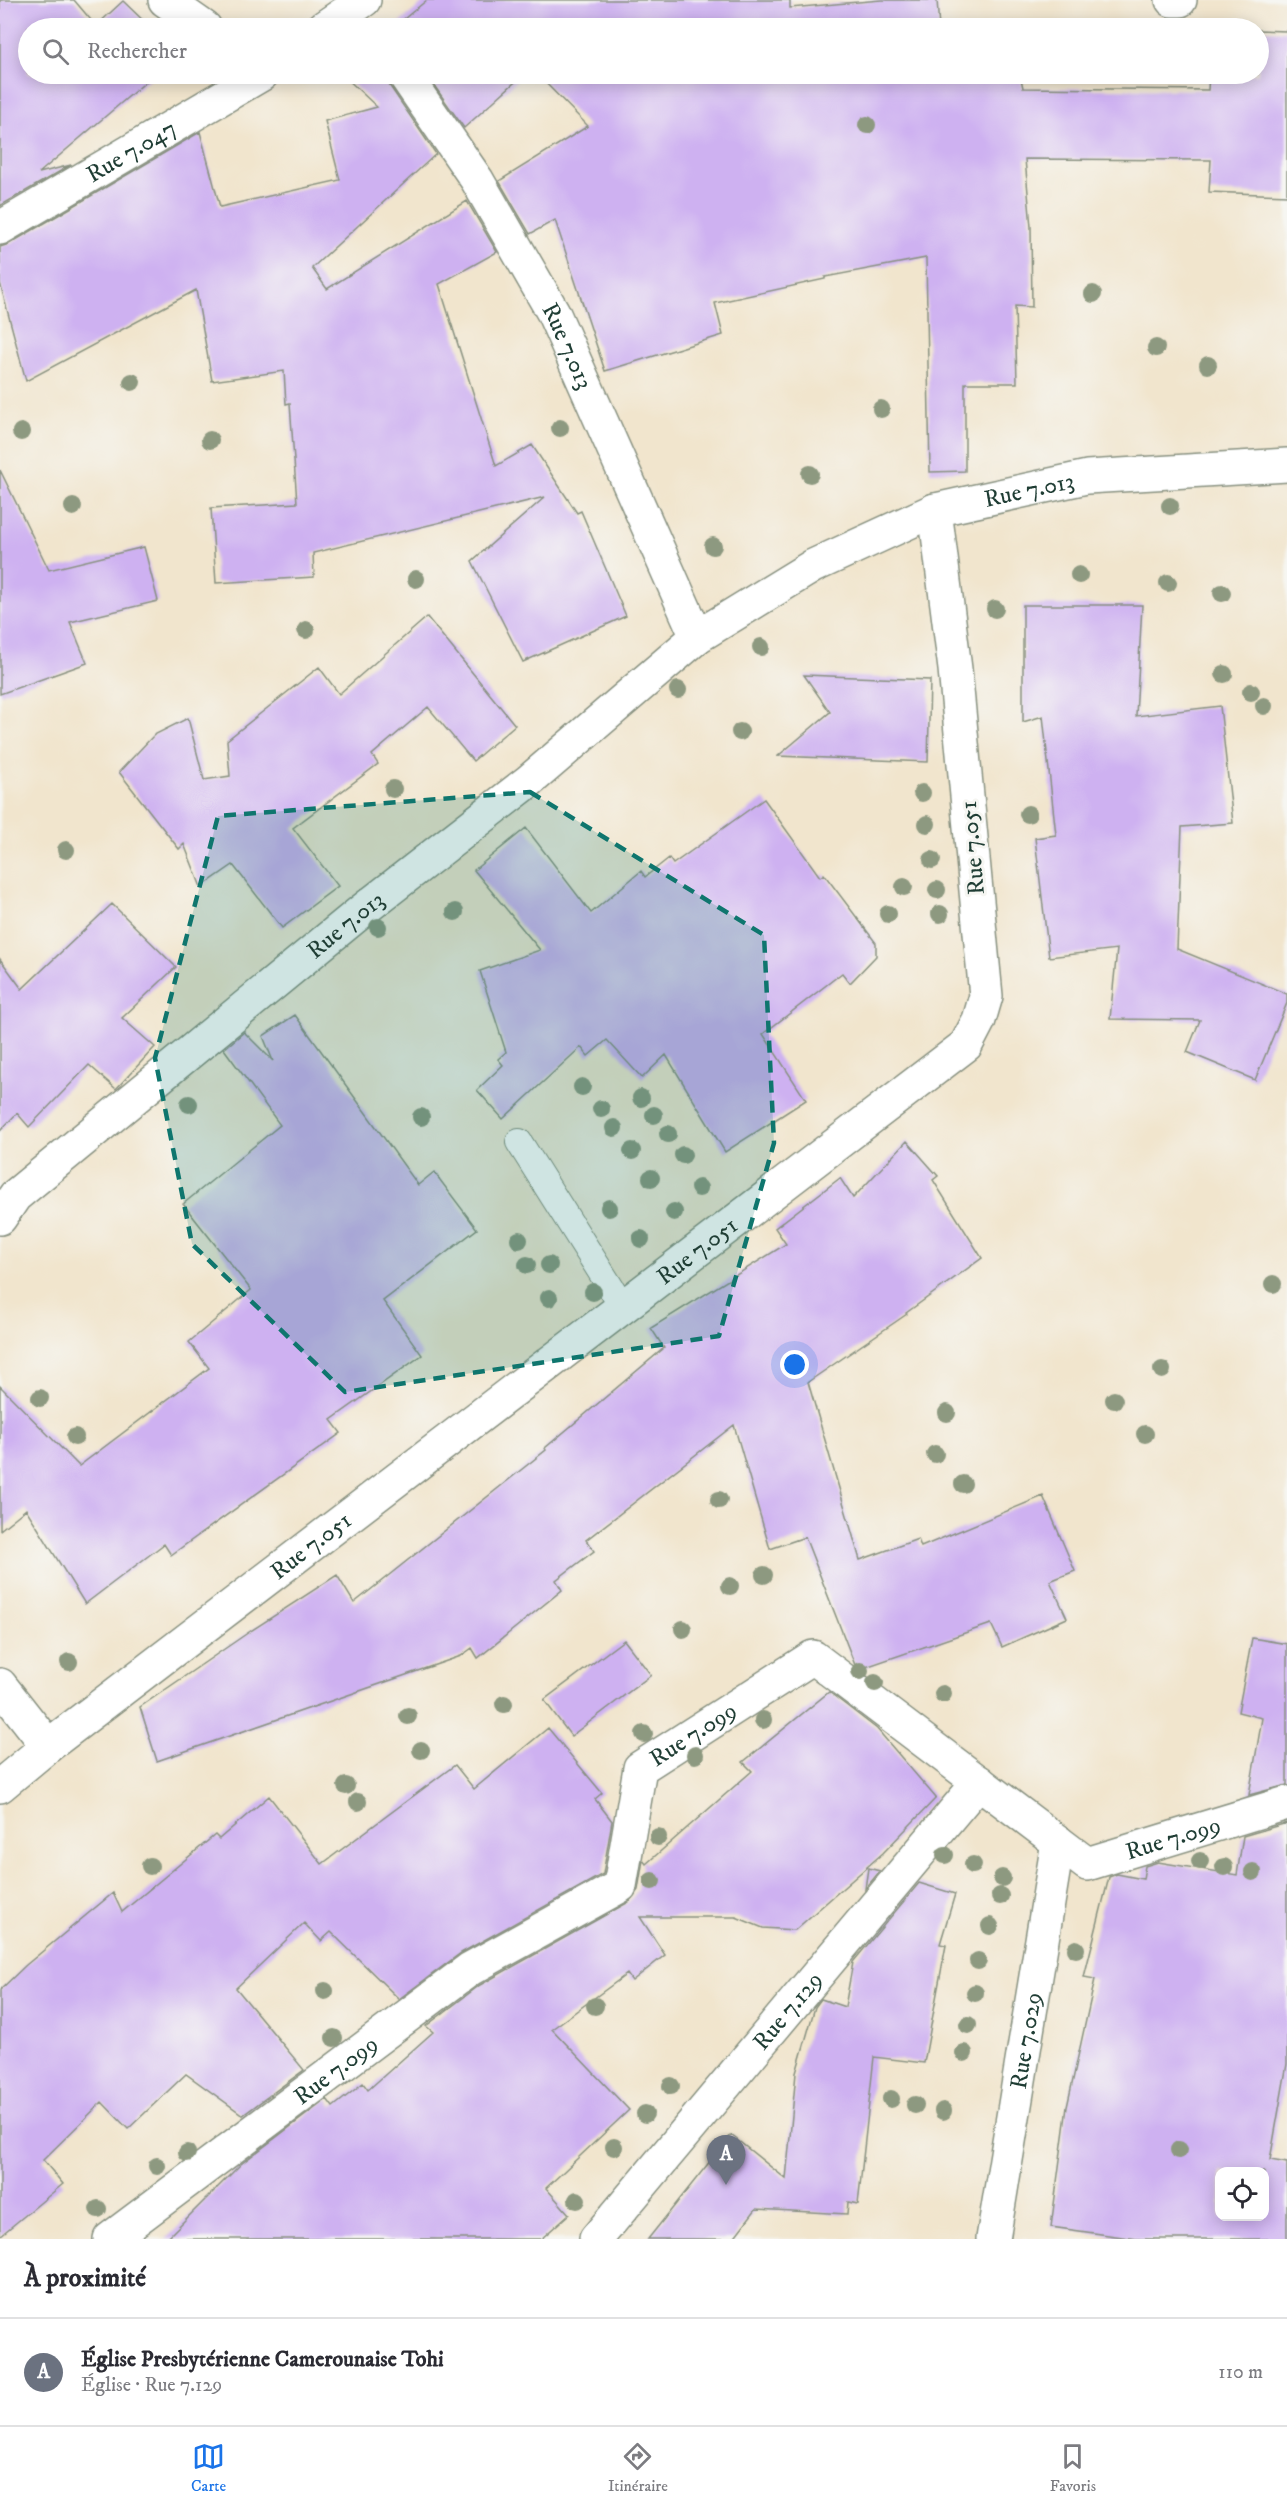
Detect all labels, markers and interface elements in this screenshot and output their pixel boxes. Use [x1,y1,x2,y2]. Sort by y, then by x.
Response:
search box [18,18,1269,84]
icon: search [39,35,72,68]
text: Rechercher [87,38,187,65]
street label: Rue 7.047 [81,114,182,190]
street label: Rue 7.013 [535,297,599,394]
street label: Rue 7.013 [981,466,1077,515]
street label: Rue 7.051 [954,800,992,896]
street label: Rue 7.013 [301,885,391,966]
street label: Rue 7.051 [651,1211,744,1292]
your location [780,1350,809,1379]
street label: Rue 7.051 [265,1506,358,1587]
street label: Rue 7.099 [644,1696,743,1774]
street label: Rue 7.099 [1122,1810,1224,1867]
street label: Rue 7.129 [747,1966,830,2057]
street label: Rue 7.029 [1004,1990,1049,2091]
street label: Rue 7.099 [288,2029,384,2112]
pin: A [706,2136,746,2185]
map controls [1215,2167,1269,2221]
button: locate [1215,2167,1269,2221]
text: À proximité [24,2262,146,2295]
text: Église Presbytérienne Camerounaise Tohi [81,2346,444,2373]
text: A [37,2360,50,2385]
text: 110 m [1218,2360,1263,2385]
text: Église · Rue 7.129 [81,2373,222,2398]
tab: Carte [191,2440,226,2496]
tab: Itinéraire [608,2440,668,2496]
tab: Favoris [1050,2440,1096,2496]

